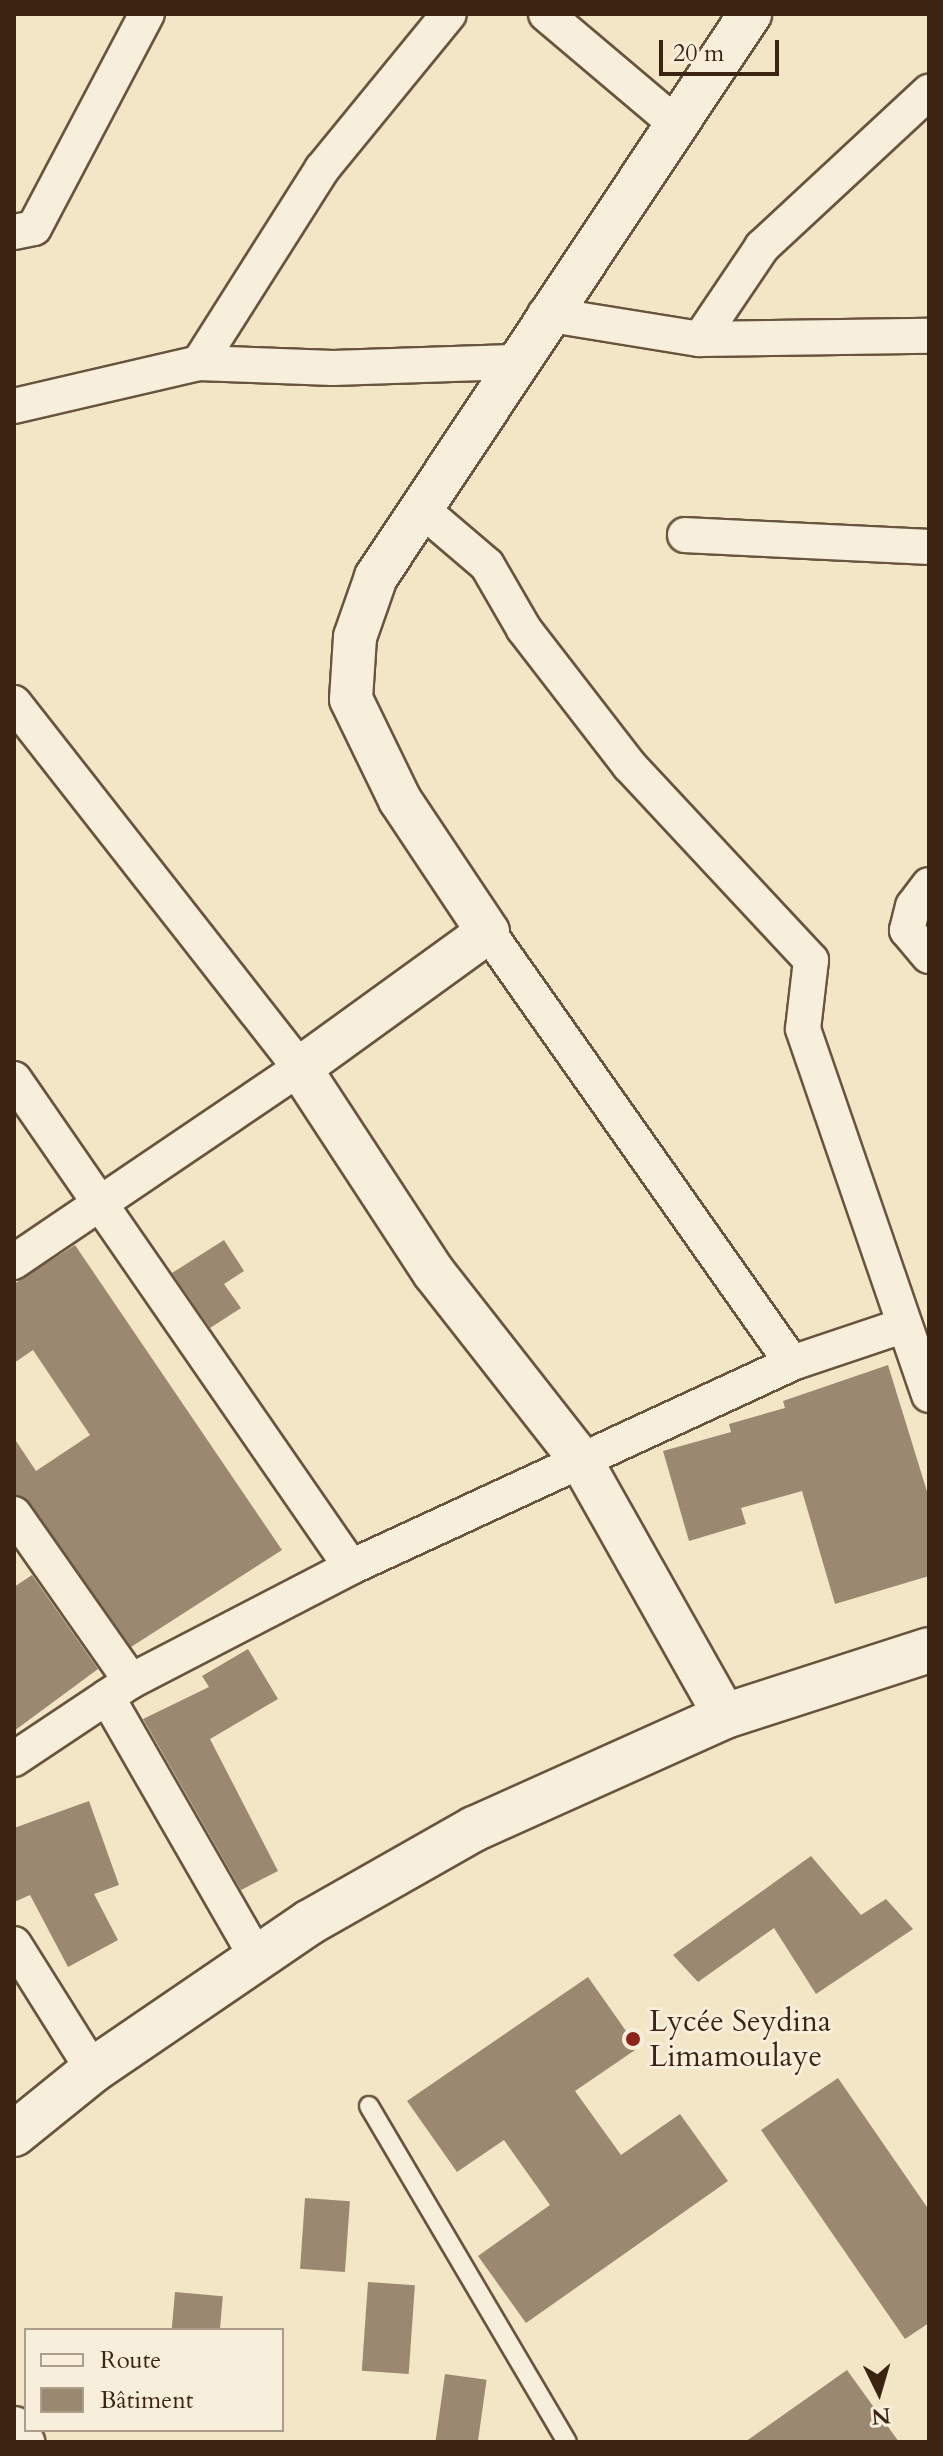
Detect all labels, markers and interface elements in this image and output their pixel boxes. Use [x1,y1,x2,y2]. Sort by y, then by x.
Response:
scale bar [663,24,783,74]
text: 20 m [673,37,724,70]
place label: Lycée Seydina Limamoulaye [649,2004,831,2074]
marker: Lycée Seydina Limamoulaye [624,2030,642,2048]
legend [24,2328,284,2432]
text: Route [100,2344,161,2377]
north arrow [839,2352,919,2432]
text: Bâtiment [100,2384,193,2417]
text: N [870,2400,892,2432]

